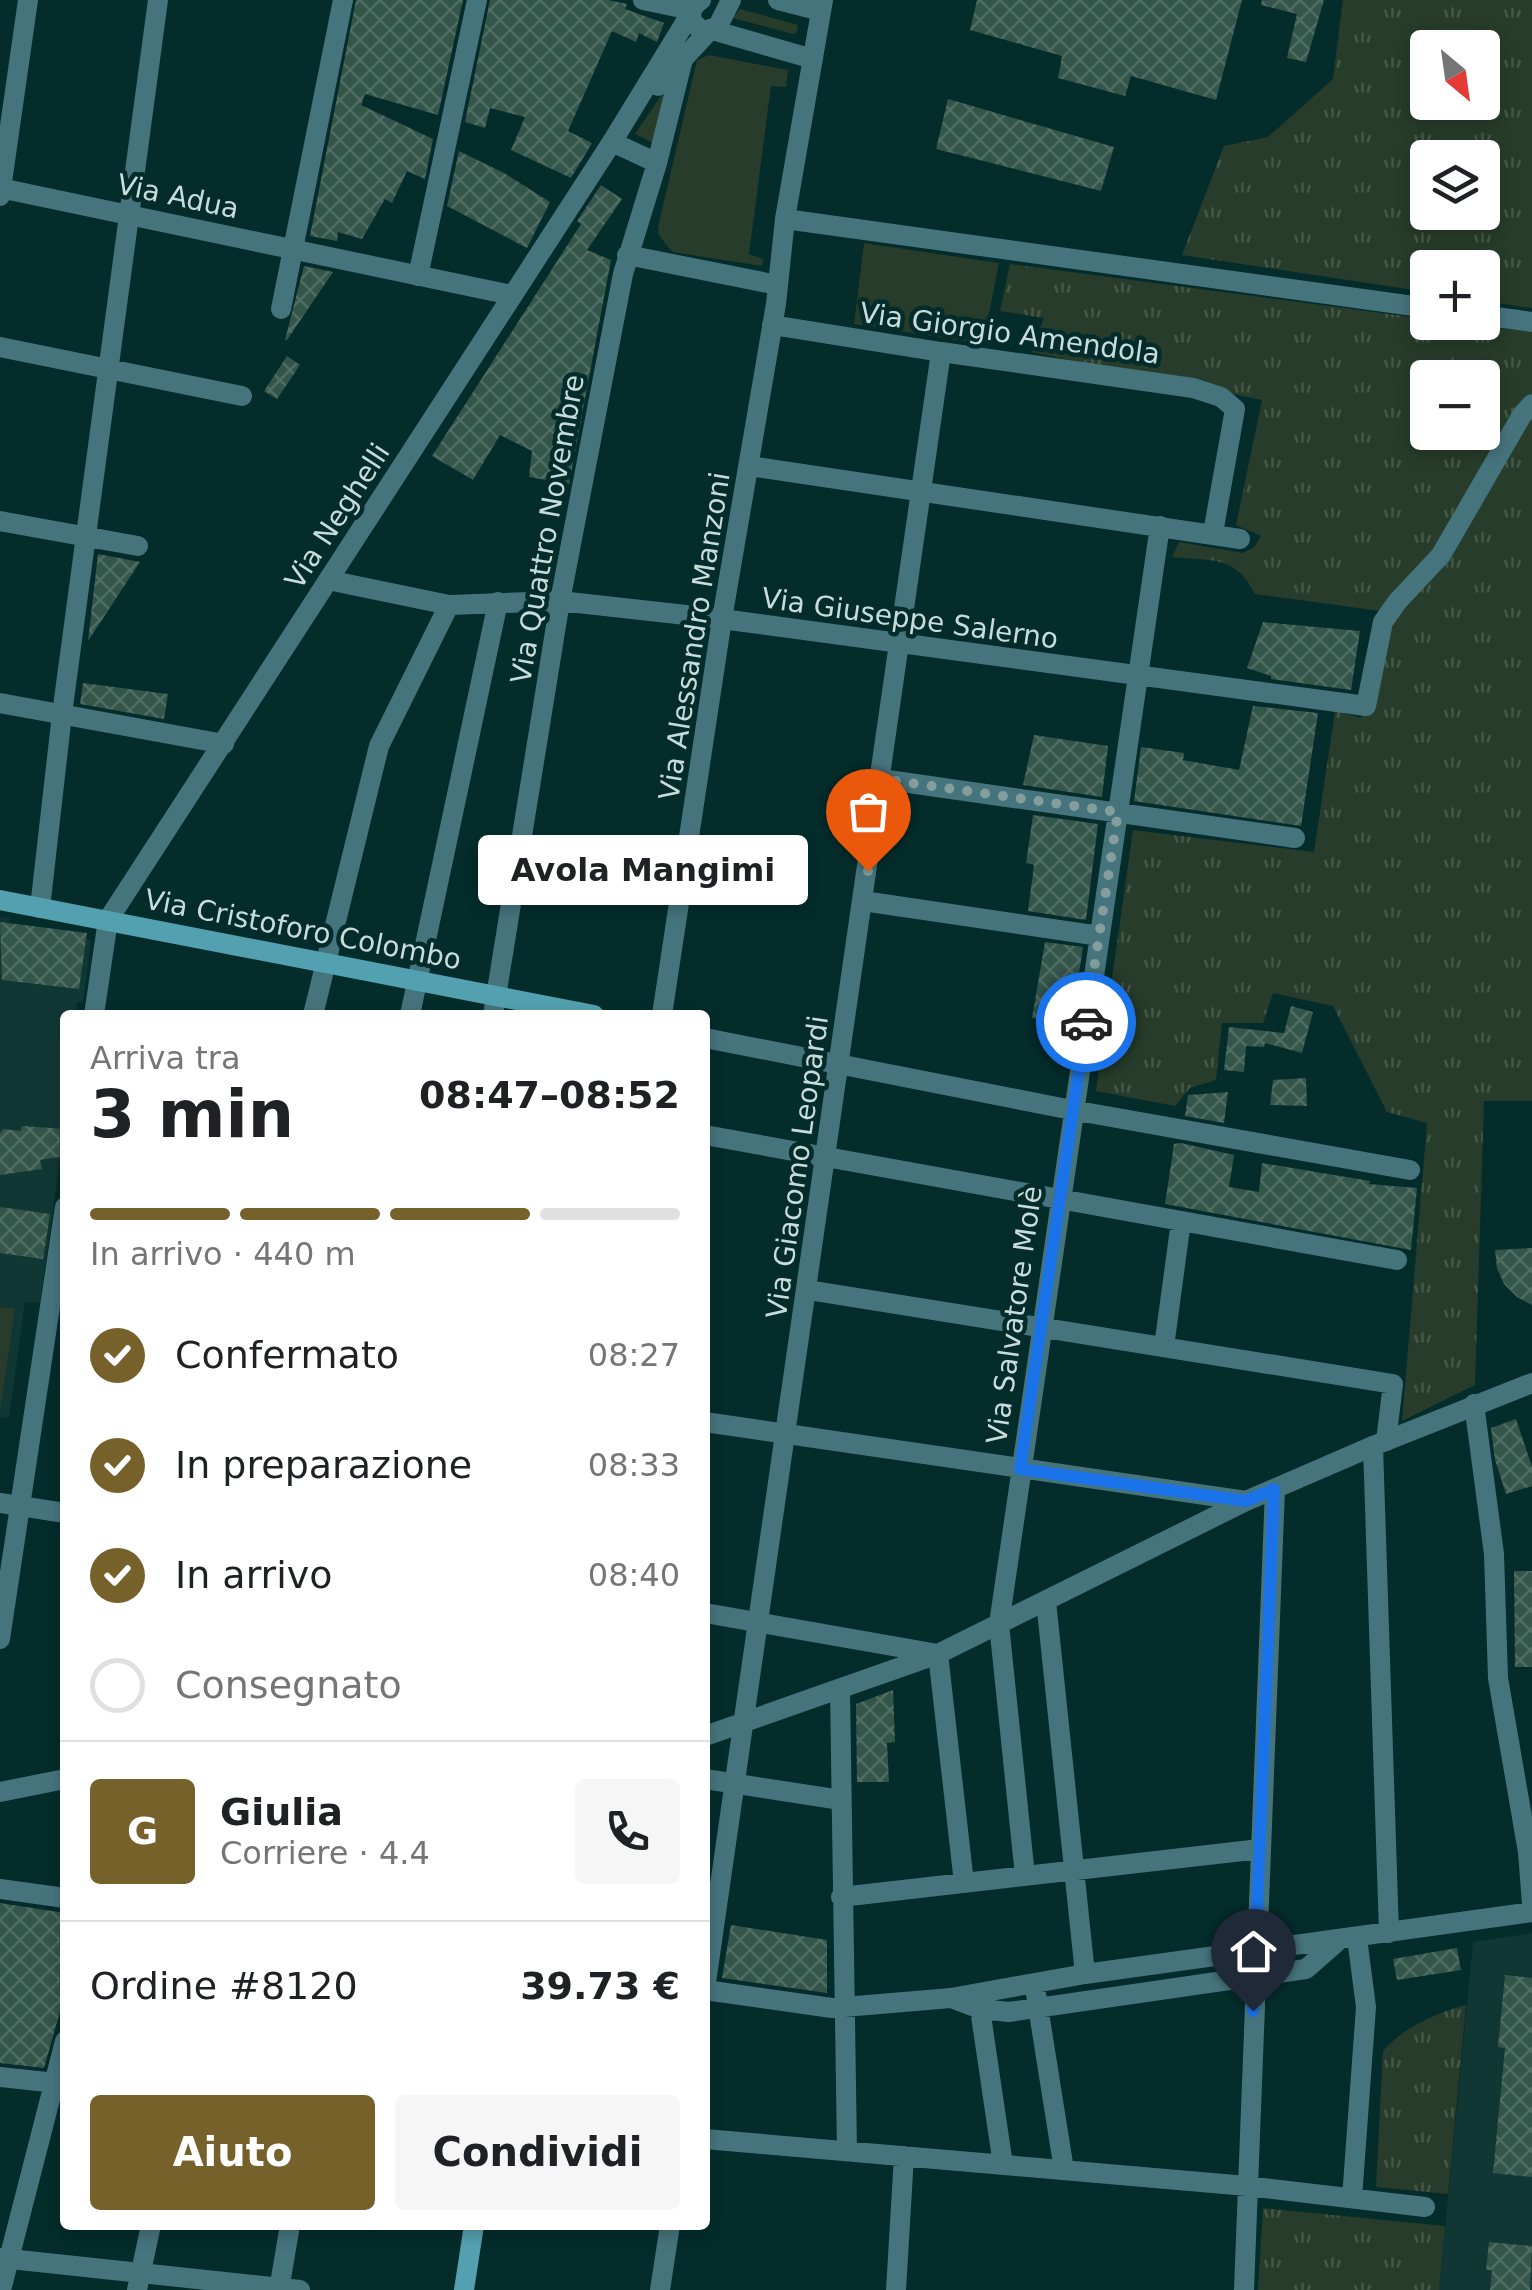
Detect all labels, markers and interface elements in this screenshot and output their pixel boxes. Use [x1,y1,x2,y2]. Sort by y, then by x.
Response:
north arrow [1410,30,1500,120]
map controls [1410,30,1500,450]
button: layers [1410,140,1500,230]
street label: Via Adua [114,167,242,225]
button: + [1410,250,1500,340]
street label: Via Giorgio Amendola [858,296,1162,371]
button: − [1410,360,1500,450]
street label: Via Quattro Novembre [504,372,591,686]
street label: Via Neghelli [278,437,397,595]
street label: Via Alessandro Manzoni [652,470,737,802]
street label: Via Giuseppe Salerno [760,581,1060,656]
pin [826,769,911,872]
icon: bag [841,784,896,839]
callout: Avola Mangimi [478,836,808,906]
text: Avola Mangimi [511,851,775,889]
street label: Via Cristoforo Colombo [142,883,464,976]
courier [1036,972,1136,1072]
icon: car [1059,995,1114,1050]
street label: Via Giacomo Leopardi [760,1013,835,1321]
text: Arriva tra [90,1039,241,1077]
text: 08:47–08:52 [419,1073,680,1117]
text: 3 min [90,1077,294,1152]
street label: Via Salvatore Molè [980,1184,1049,1446]
text: In arrivo · 440 m [90,1235,356,1273]
icon: check [90,1328,145,1383]
text: Confermato [175,1333,399,1377]
text: 08:27 [588,1336,680,1374]
icon: check [90,1438,145,1493]
text: In preparazione [175,1443,472,1487]
text: 08:33 [588,1446,680,1484]
icon: check [90,1548,145,1603]
text: In arrivo [175,1553,333,1597]
text: 08:40 [588,1556,680,1594]
text: Consegnato [175,1663,402,1707]
button: phone [575,1779,680,1884]
text: Giulia [220,1790,343,1834]
text: G [127,1809,158,1853]
text: Corriere · 4.4 [220,1834,430,1872]
pin [1211,1909,1296,2012]
icon: home [1226,1924,1281,1979]
text: Ordine #8120 [90,1964,358,2008]
text: 39.73 € [520,1964,680,2008]
button: Aiuto [90,2095,375,2210]
button: Condividi [395,2095,680,2210]

